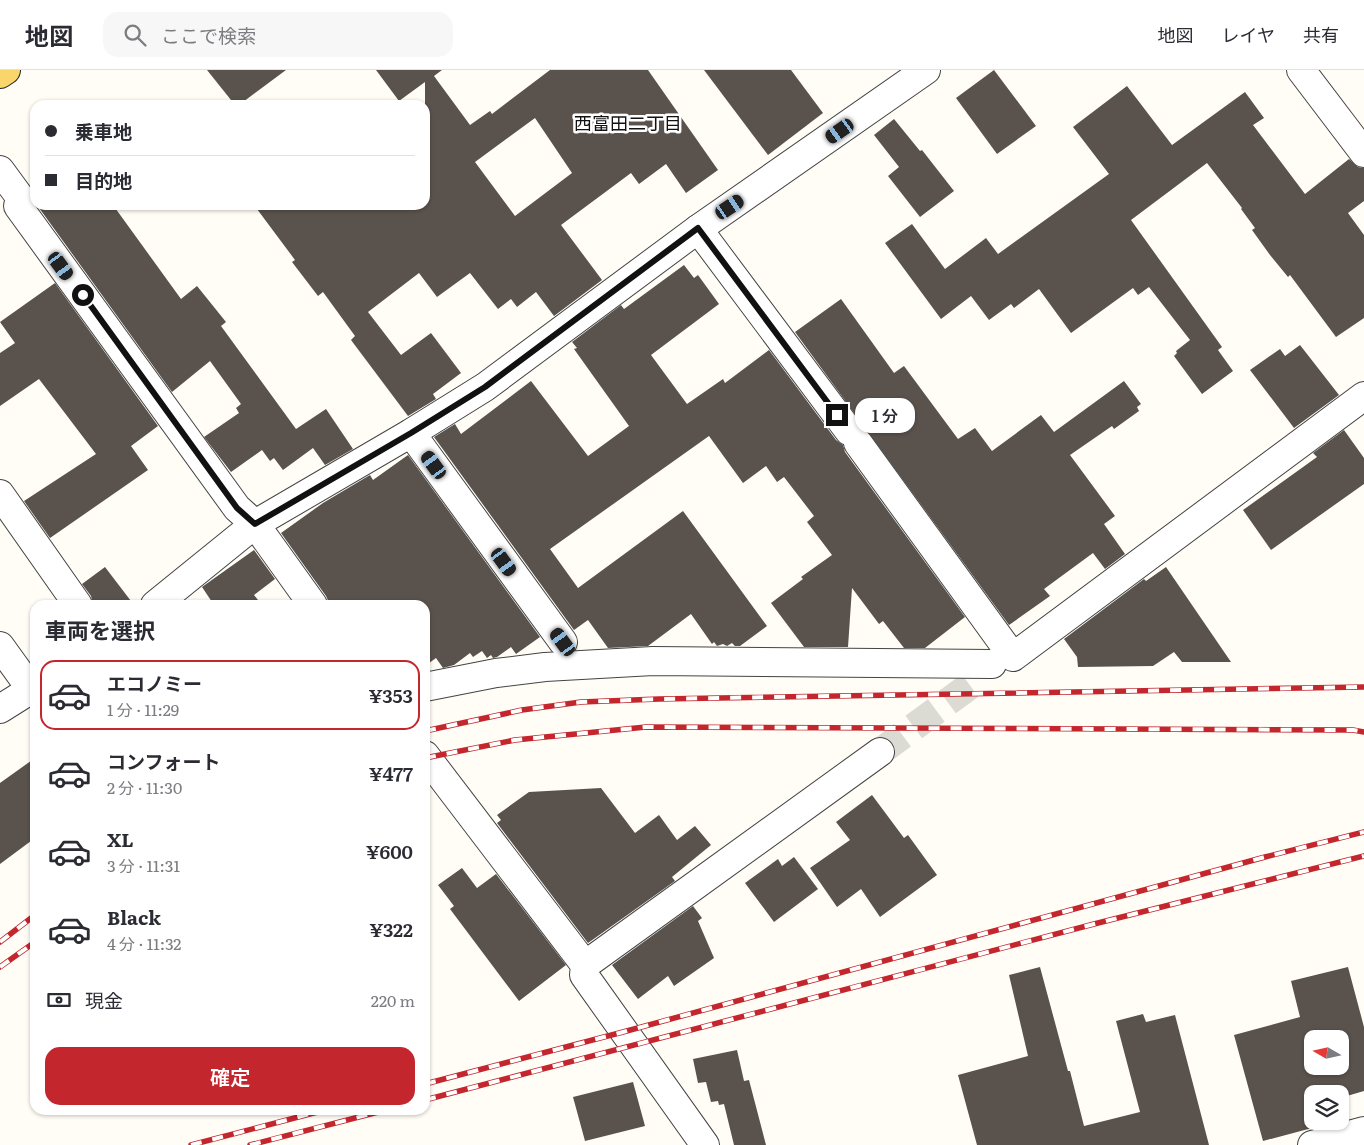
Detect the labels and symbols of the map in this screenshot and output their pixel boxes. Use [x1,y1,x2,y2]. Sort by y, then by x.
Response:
district label: 西富田二丁目 [574,109,682,136]
car [823,116,856,146]
car [713,192,746,222]
car [46,249,75,283]
route start [72,284,94,306]
callout: 1 分 [854,398,914,432]
route end [826,404,848,426]
car [419,448,448,482]
car [489,545,518,579]
car [548,625,577,659]
north arrow [1304,1030,1349,1075]

